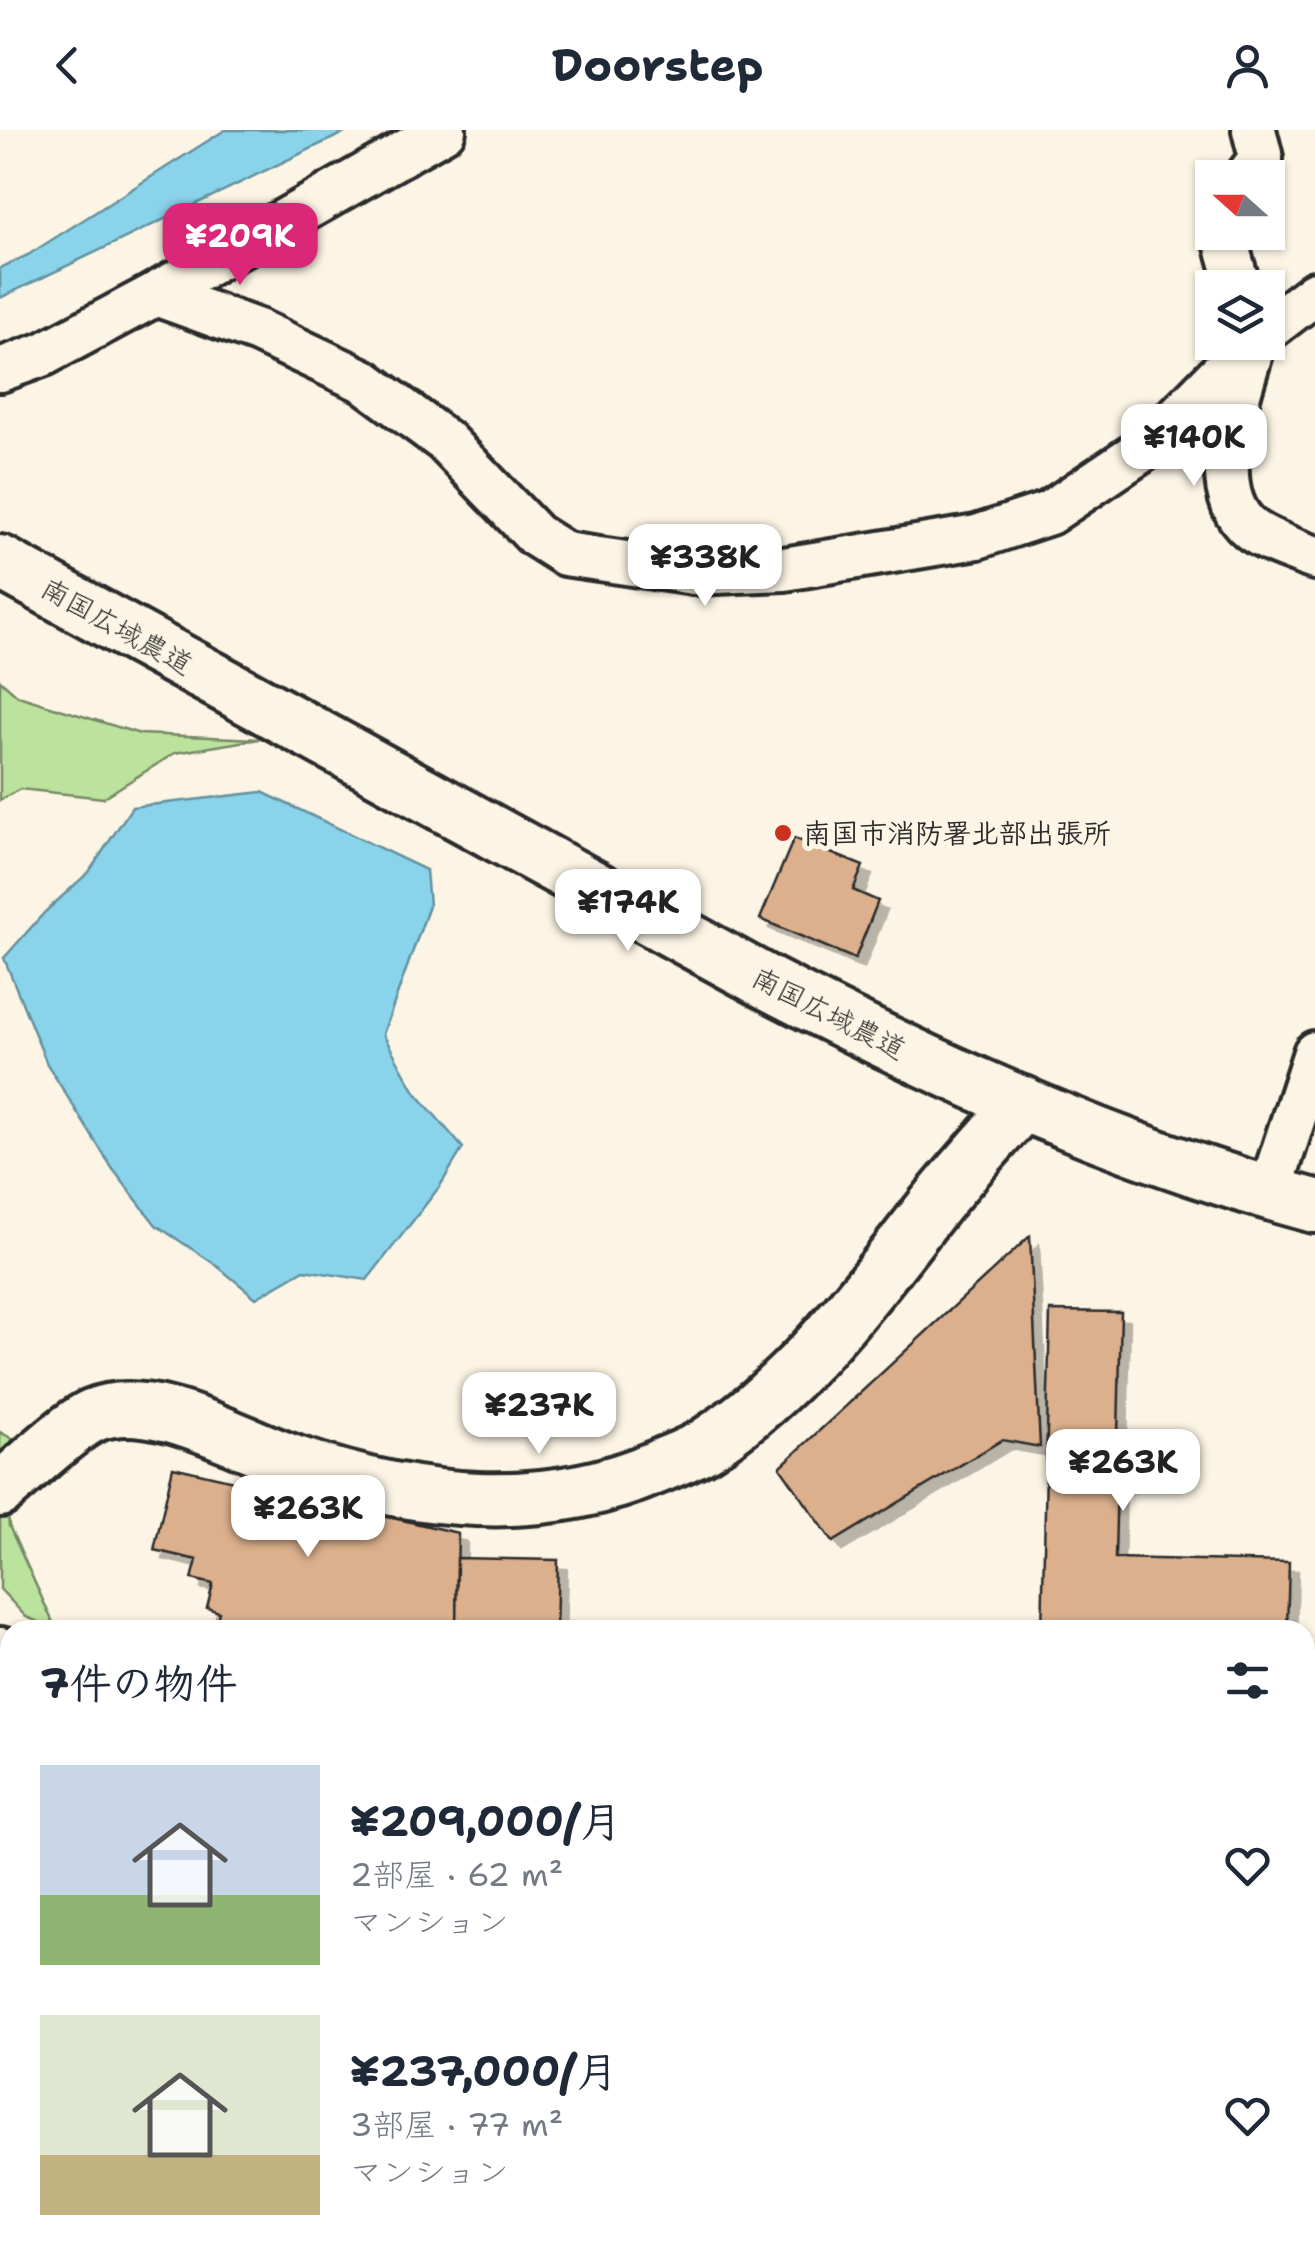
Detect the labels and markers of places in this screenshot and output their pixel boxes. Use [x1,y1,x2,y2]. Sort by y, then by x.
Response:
pin: ¥209K [170,203,310,288]
pin: ¥140K [1124,404,1264,489]
pin: ¥338K [635,524,775,609]
place label: 南国市消防署北部出張所 [803,814,1111,852]
marker: 南国市消防署北部出張所 [772,822,794,844]
pin: ¥174K [558,869,698,954]
pin: ¥237K [469,1372,609,1457]
pin: ¥263K [1053,1429,1193,1514]
pin: ¥263K [238,1475,378,1560]

